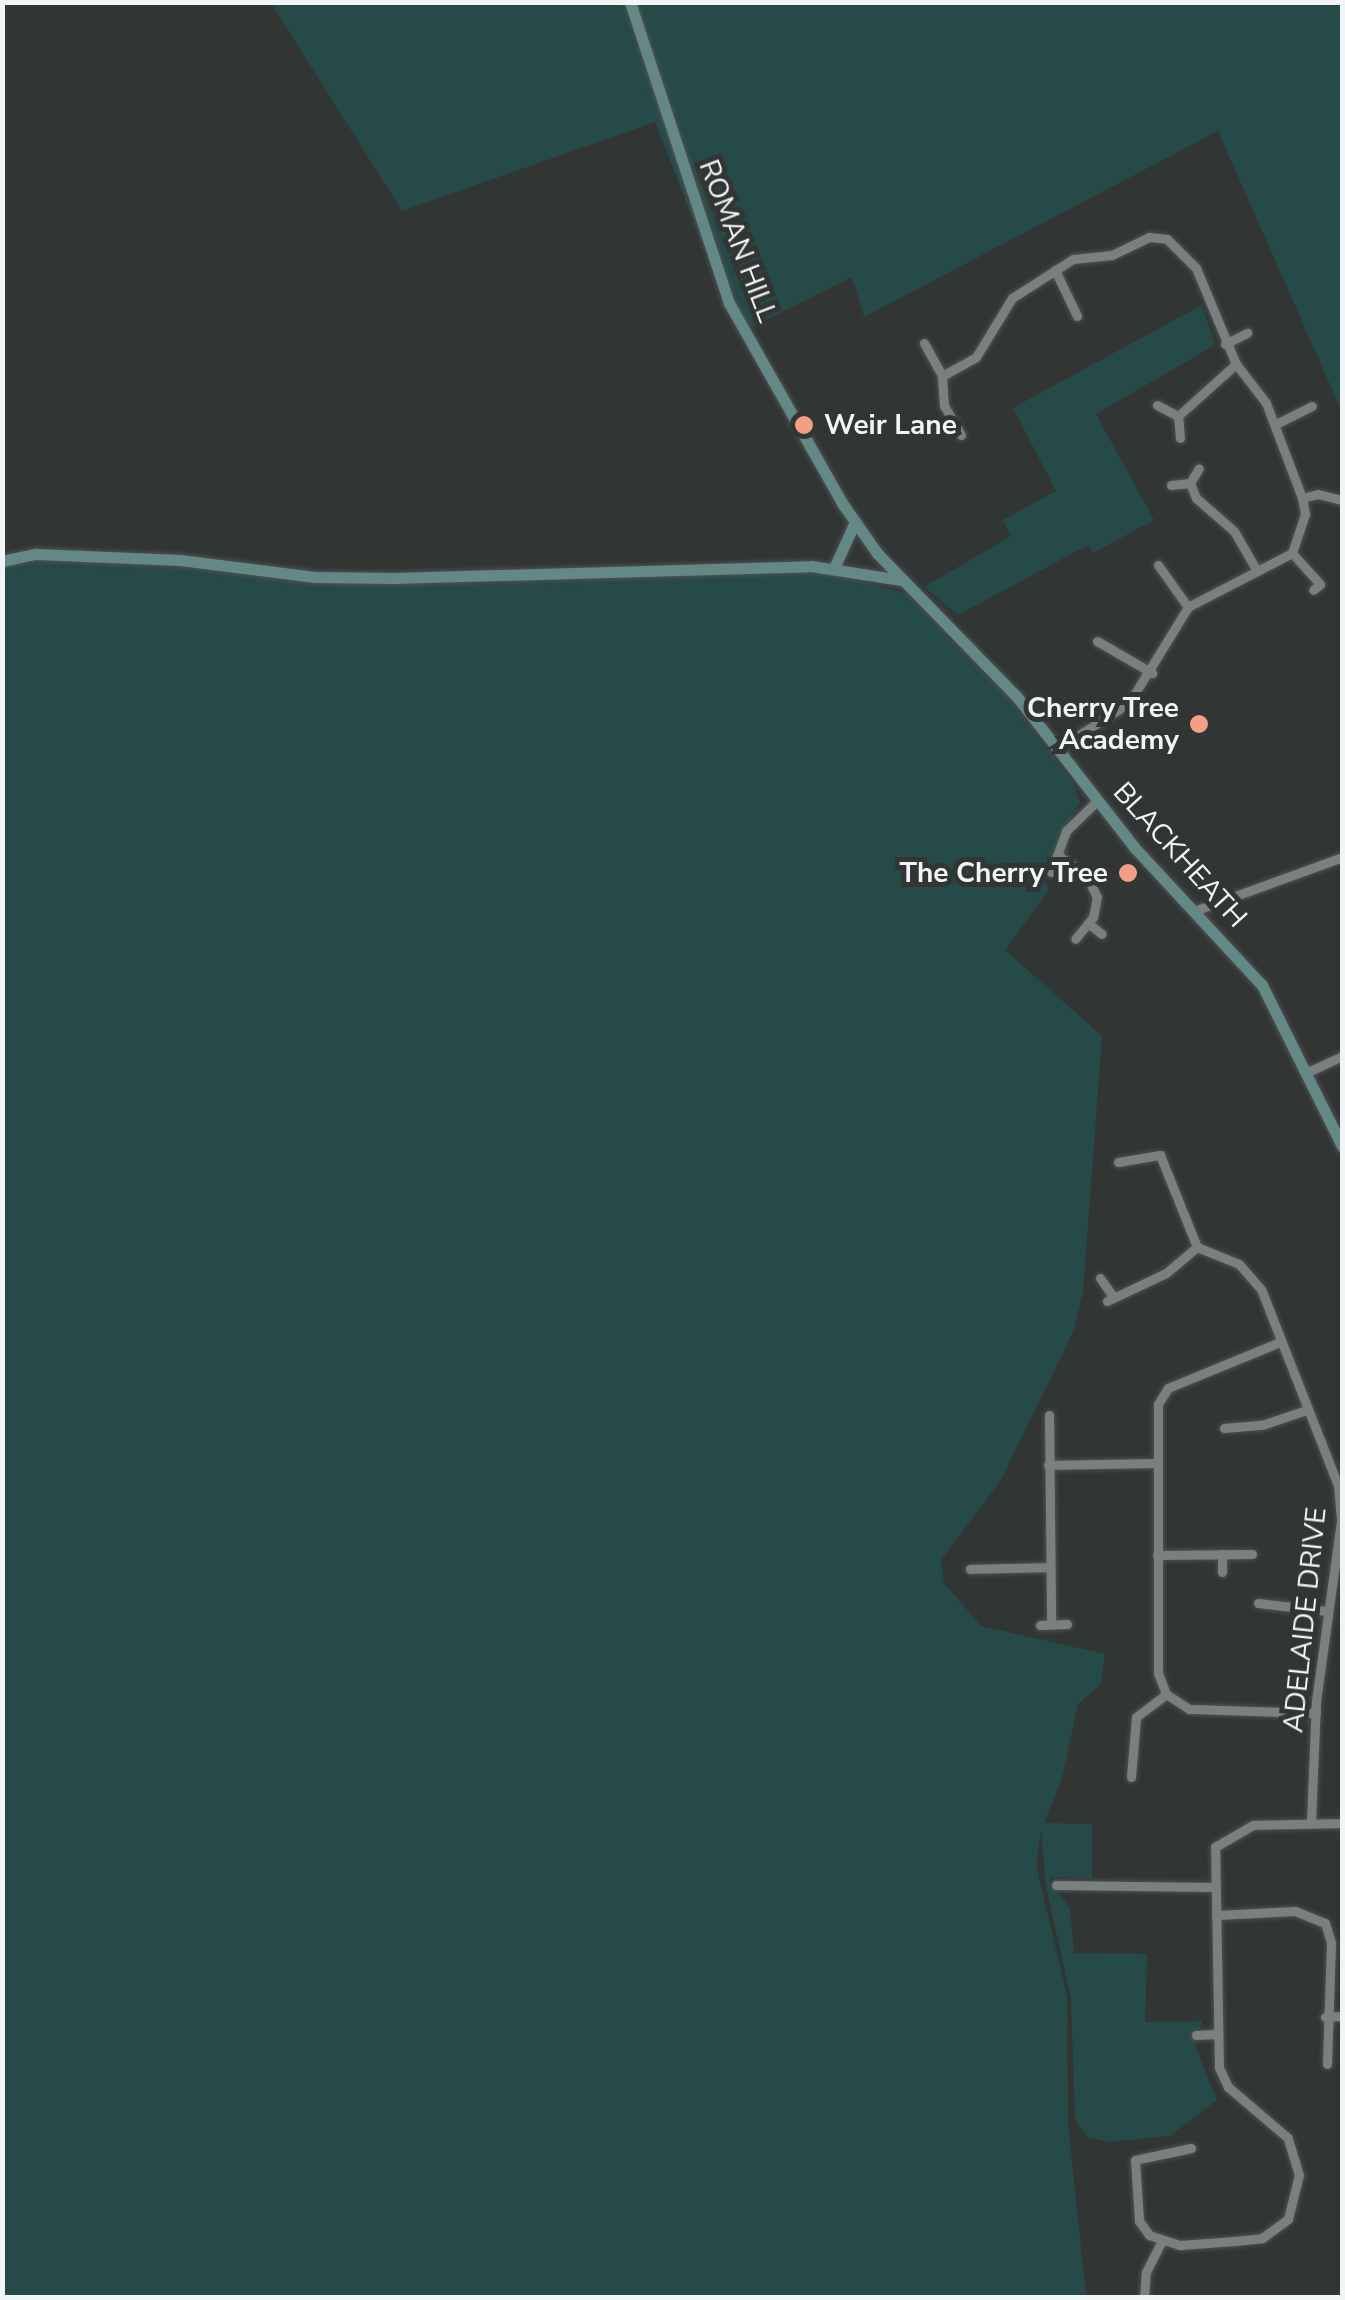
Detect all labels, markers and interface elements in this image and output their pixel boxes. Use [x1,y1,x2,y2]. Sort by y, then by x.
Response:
street label: ROMAN HILL [692,155,784,327]
place label: Weir Lane [824,408,957,442]
marker: Weir Lane [793,414,815,436]
place label: Cherry Tree Academy [1027,691,1179,757]
marker: Cherry Tree Academy [1188,713,1210,735]
street label: BLACKHEATH [1106,776,1254,934]
place label: The Cherry Tree [900,856,1108,890]
marker: The Cherry Tree [1117,862,1139,884]
street label: ADELAIDE DRIVE [1276,1506,1334,1734]

